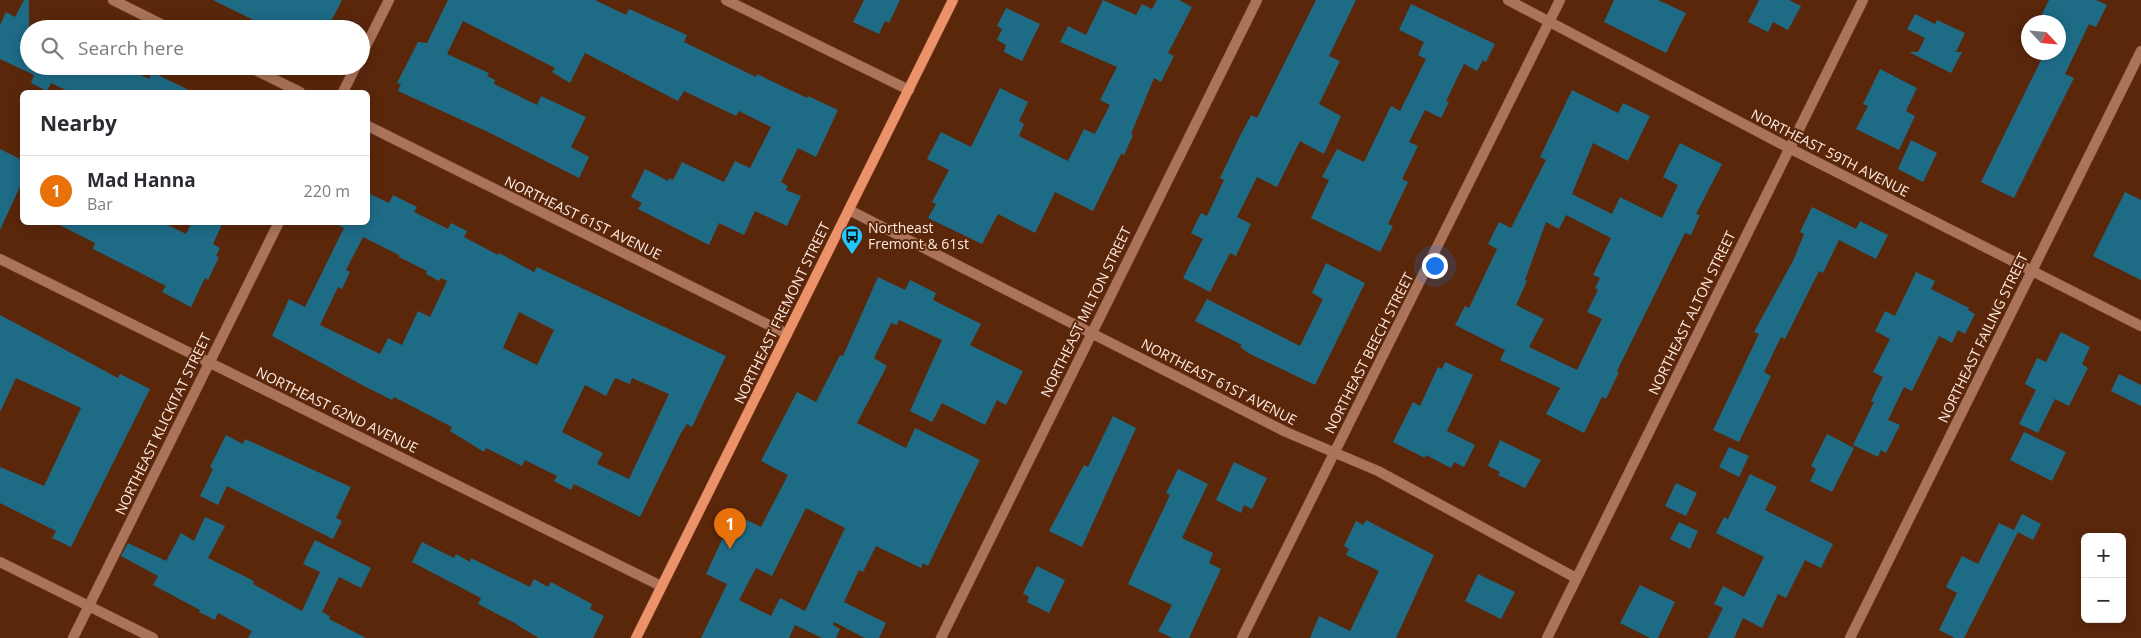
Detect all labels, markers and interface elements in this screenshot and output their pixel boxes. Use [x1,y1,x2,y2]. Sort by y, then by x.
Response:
north arrow [2021,15,2066,60]
search box [20,20,370,75]
icon: search [38,34,66,62]
text: Search here [78,35,184,61]
street label: NORTHEAST 59TH AVENUE [1748,104,1912,201]
text: Nearby [40,109,117,137]
text: Mad Hanna [87,167,196,193]
street label: NORTHEAST 61ST AVENUE [502,171,665,264]
text: 1 [51,180,61,202]
text: 220 m [304,180,350,202]
text: Bar [87,193,113,215]
street label: NORTHEAST FREMONT STREET [729,218,834,407]
place label: Northeast Fremont & 61st [868,218,969,253]
street label: NORTHEAST MILTON STREET [1036,223,1135,400]
bus stop icon: Northeast Fremont & 61st [840,224,864,255]
street label: NORTHEAST ALTON STREET [1644,227,1740,398]
street label: NORTHEAST FAILING STREET [1933,249,2032,426]
your location [1422,253,1448,279]
street label: NORTHEAST BEECH STREET [1320,269,1418,437]
street label: NORTHEAST KLICKITAT STREET [110,329,215,518]
street label: NORTHEAST 61ST AVENUE [1138,334,1300,429]
street label: NORTHEAST 62ND AVENUE [253,362,421,457]
pin: 1 [714,508,746,549]
map controls [2081,533,2126,623]
button: + [2081,533,2126,578]
button: − [2081,578,2126,623]

